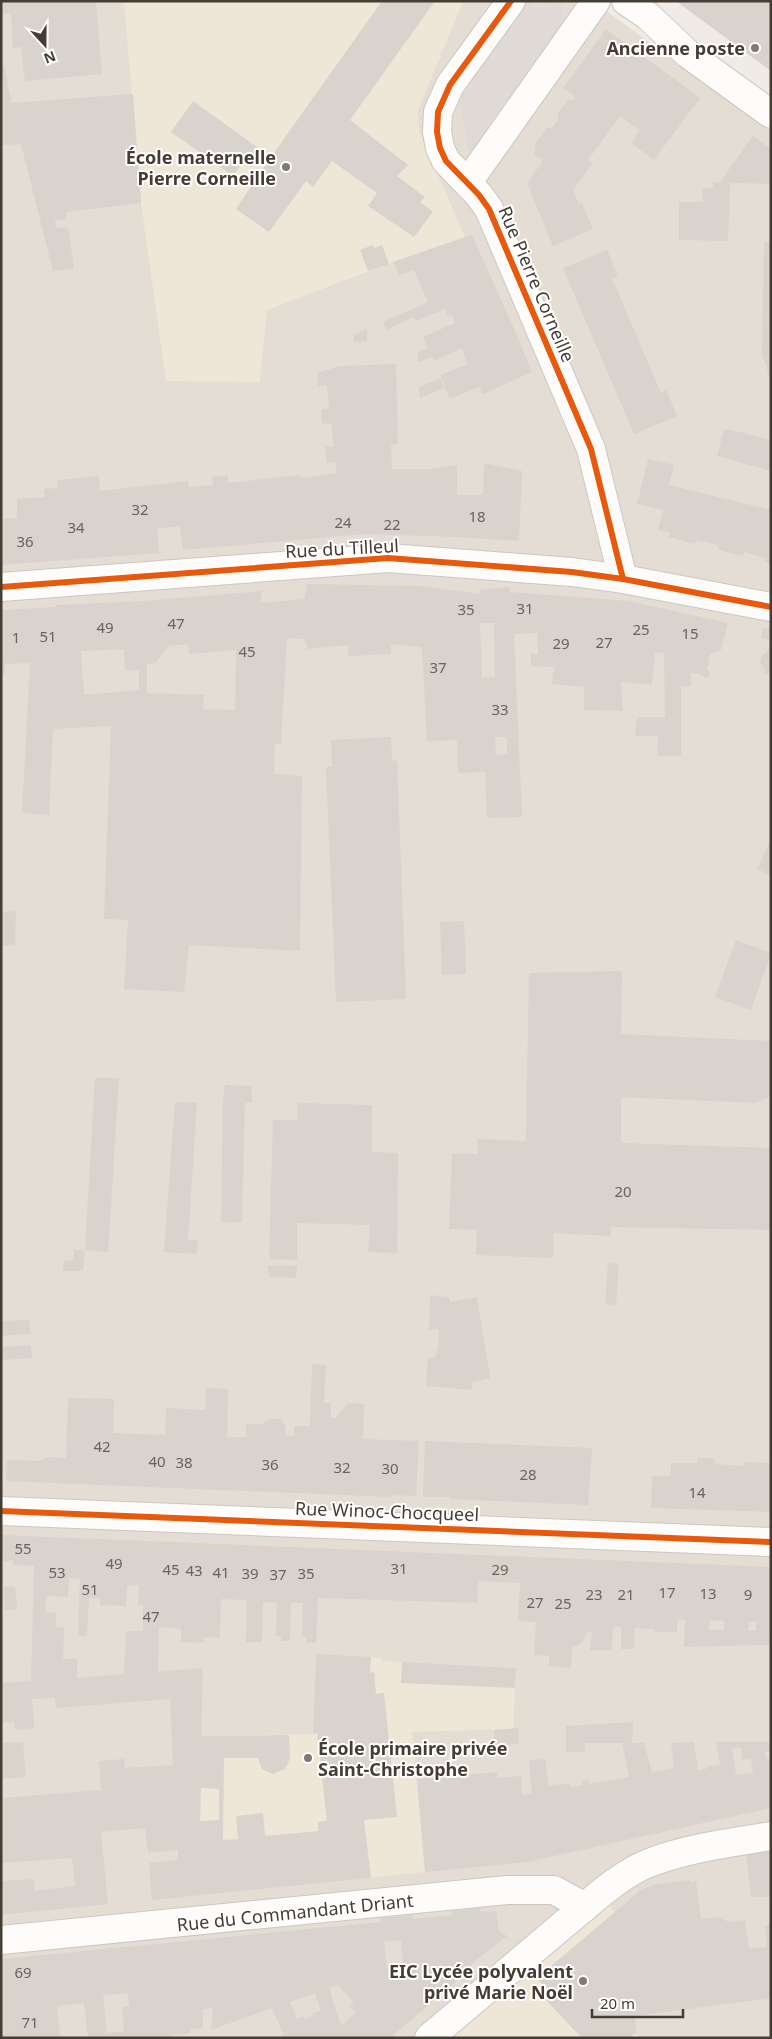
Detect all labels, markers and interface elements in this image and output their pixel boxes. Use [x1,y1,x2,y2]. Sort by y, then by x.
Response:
north arrow [20,20,70,70]
place label: Ancienne poste [606,36,745,60]
marker: Ancienne poste [749,42,761,54]
text: N [41,47,59,69]
place label: École maternelle Pierre Corneille [126,145,276,190]
marker: École maternelle Pierre Corneille [280,161,292,173]
street label: Rue Pierre Corneille [493,202,581,366]
house number: 32 [131,499,149,519]
house number: 18 [468,506,486,526]
house number: 24 [334,512,352,532]
house number: 22 [383,514,401,534]
house number: 34 [67,517,85,537]
house number: 36 [16,531,34,551]
street label: Rue du Tilleul [285,533,399,563]
house number: 31 [516,598,534,618]
house number: 35 [457,599,475,619]
house number: 47 [167,613,185,633]
house number: 49 [96,617,114,637]
house number: 25 [632,619,650,639]
house number: 15 [681,623,699,643]
house number: 51 [39,626,57,646]
house number: 1 [12,627,20,647]
house number: 27 [595,632,613,652]
house number: 29 [552,633,570,653]
house number: 45 [238,641,256,661]
house number: 37 [429,657,447,677]
house number: 33 [491,699,509,719]
house number: 20 [614,1181,632,1201]
house number: 42 [93,1436,111,1456]
house number: 40 [148,1451,166,1471]
house number: 38 [175,1452,193,1472]
house number: 36 [261,1454,279,1474]
house number: 32 [333,1457,351,1477]
house number: 30 [381,1458,399,1478]
house number: 28 [519,1464,537,1484]
house number: 14 [688,1482,706,1502]
street label: Rue Winoc-Chocqueel [295,1496,479,1526]
house number: 55 [14,1538,32,1558]
house number: 49 [105,1553,123,1573]
house number: 31 [390,1558,408,1578]
house number: 45 [162,1559,180,1579]
house number: 29 [491,1559,509,1579]
house number: 43 [185,1560,203,1580]
house number: 53 [48,1562,66,1582]
house number: 41 [212,1562,230,1582]
house number: 39 [241,1563,259,1583]
house number: 35 [297,1563,315,1583]
house number: 37 [269,1564,287,1584]
house number: 51 [81,1579,99,1599]
house number: 17 [658,1582,676,1602]
house number: 13 [699,1583,717,1603]
house number: 23 [585,1584,603,1604]
house number: 21 [617,1584,635,1604]
house number: 9 [744,1584,752,1604]
house number: 27 [526,1592,544,1612]
house number: 25 [554,1593,572,1613]
house number: 47 [142,1606,160,1626]
place label: École primaire privée Saint-Christophe [318,1736,508,1781]
marker: École primaire privée Saint-Christophe [302,1752,314,1764]
street label: Rue du Commandant Driant [176,1888,415,1936]
place label: EIC Lycée polyvalent privé Marie Noël [389,1959,573,2004]
house number: 69 [14,1962,32,1982]
marker: EIC Lycée polyvalent privé Marie Noël [577,1975,589,1987]
scale bar [592,1986,683,2018]
text: 20 m [600,1993,635,2013]
house number: 71 [21,2012,39,2032]

